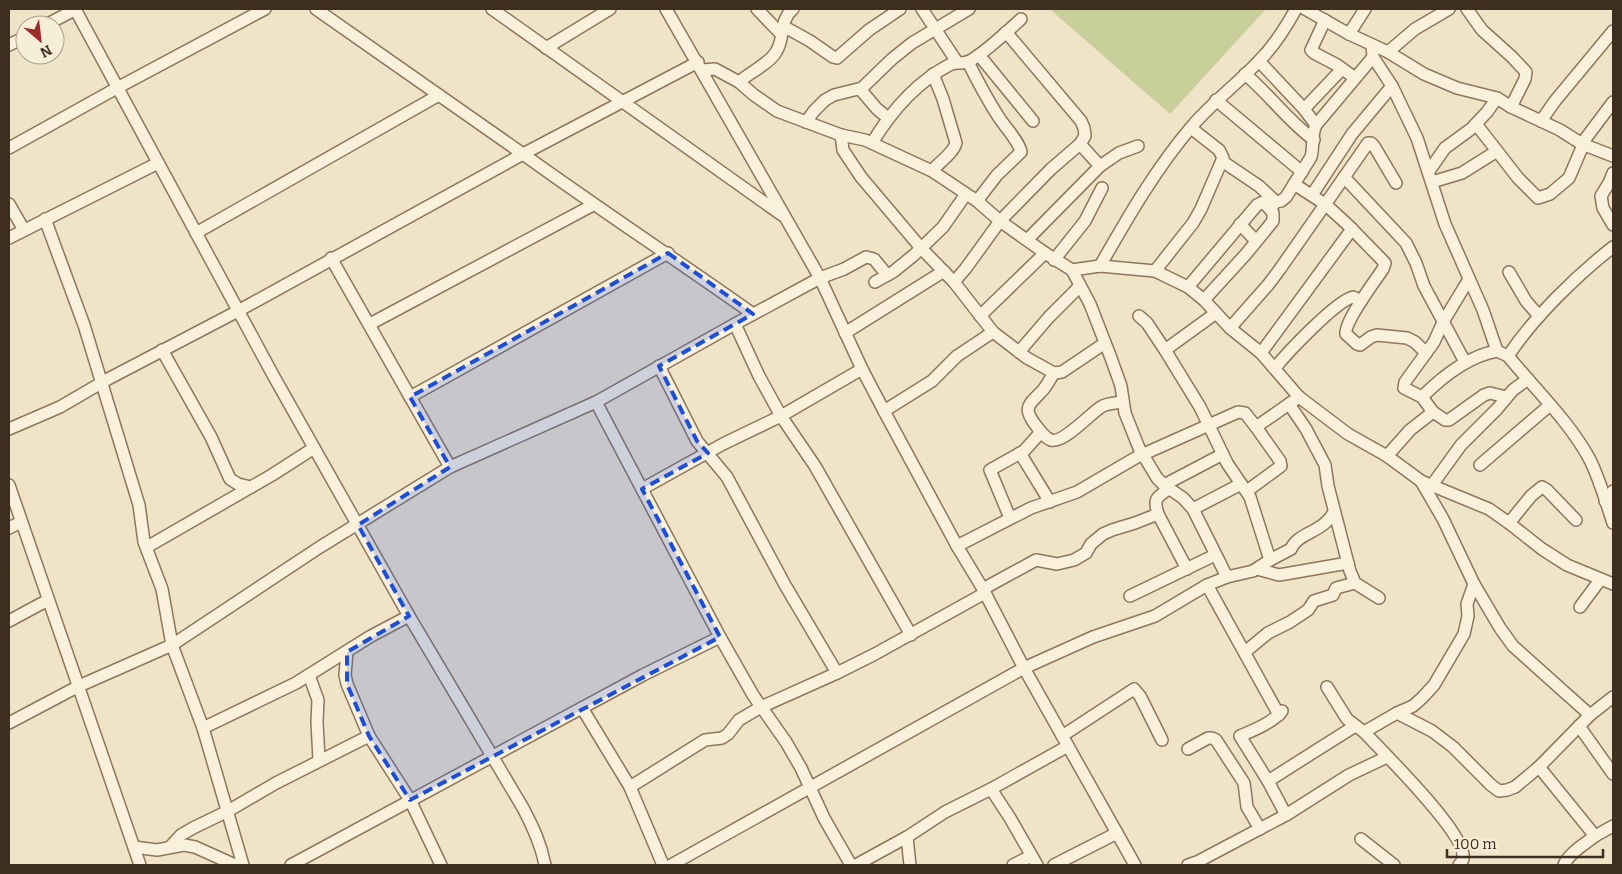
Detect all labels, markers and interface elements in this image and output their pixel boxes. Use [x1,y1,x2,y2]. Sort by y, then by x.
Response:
north arrow [15,15,65,65]
text: N [37,41,55,61]
scale bar [1447,826,1603,858]
text: 100 m [1454,835,1497,853]

